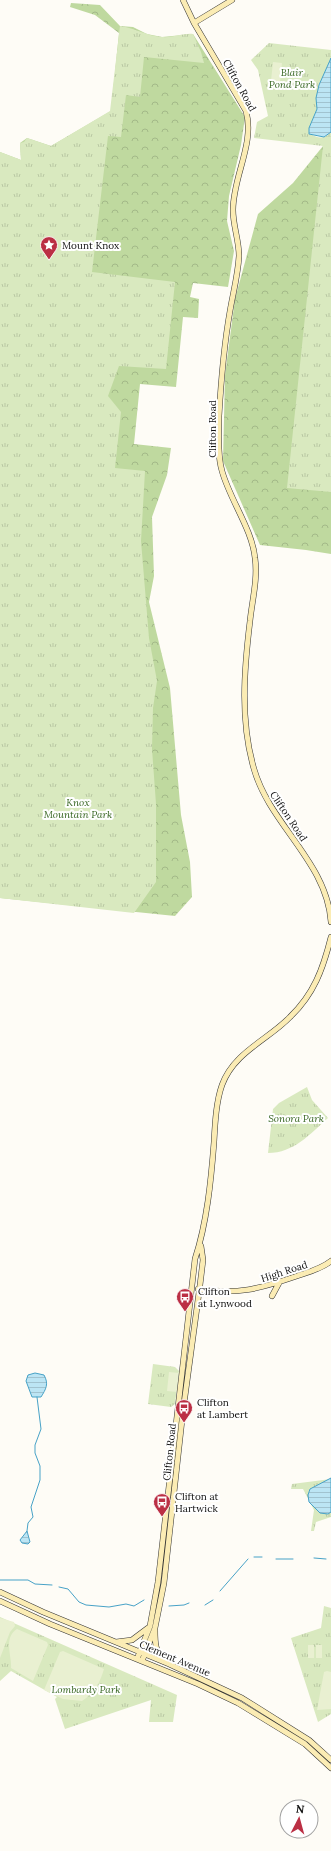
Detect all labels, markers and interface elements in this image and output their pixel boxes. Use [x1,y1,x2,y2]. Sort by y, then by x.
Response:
street label: Clifton Road [220,57,259,114]
park label: Blair Pond Park [269,66,315,91]
place icon: Mount Knox [39,235,59,260]
place label: Mount Knox [62,239,120,252]
street label: Clifton Road [206,400,219,458]
street label: Clifton Road [267,789,310,844]
park label: Knox Mountain Park [44,796,112,821]
park label: Sonora Park [268,1112,324,1125]
street label: High Road [259,1258,309,1285]
place label: Clifton at Lynwood [198,1285,252,1310]
bus stop icon: Clifton at Lynwood [175,1287,195,1312]
place label: Clifton at Lambert [197,1396,248,1421]
bus stop icon: Clifton at Lambert [174,1398,194,1423]
street label: Clifton Road [160,1423,179,1481]
place label: Clifton at Hartwick [175,1490,219,1515]
bus stop icon: Clifton at Hartwick [152,1492,172,1517]
street label: Clement Avenue [137,1638,213,1679]
park label: Lombardy Park [51,1683,121,1696]
north arrow [279,1799,319,1839]
text: N [295,1802,305,1817]

